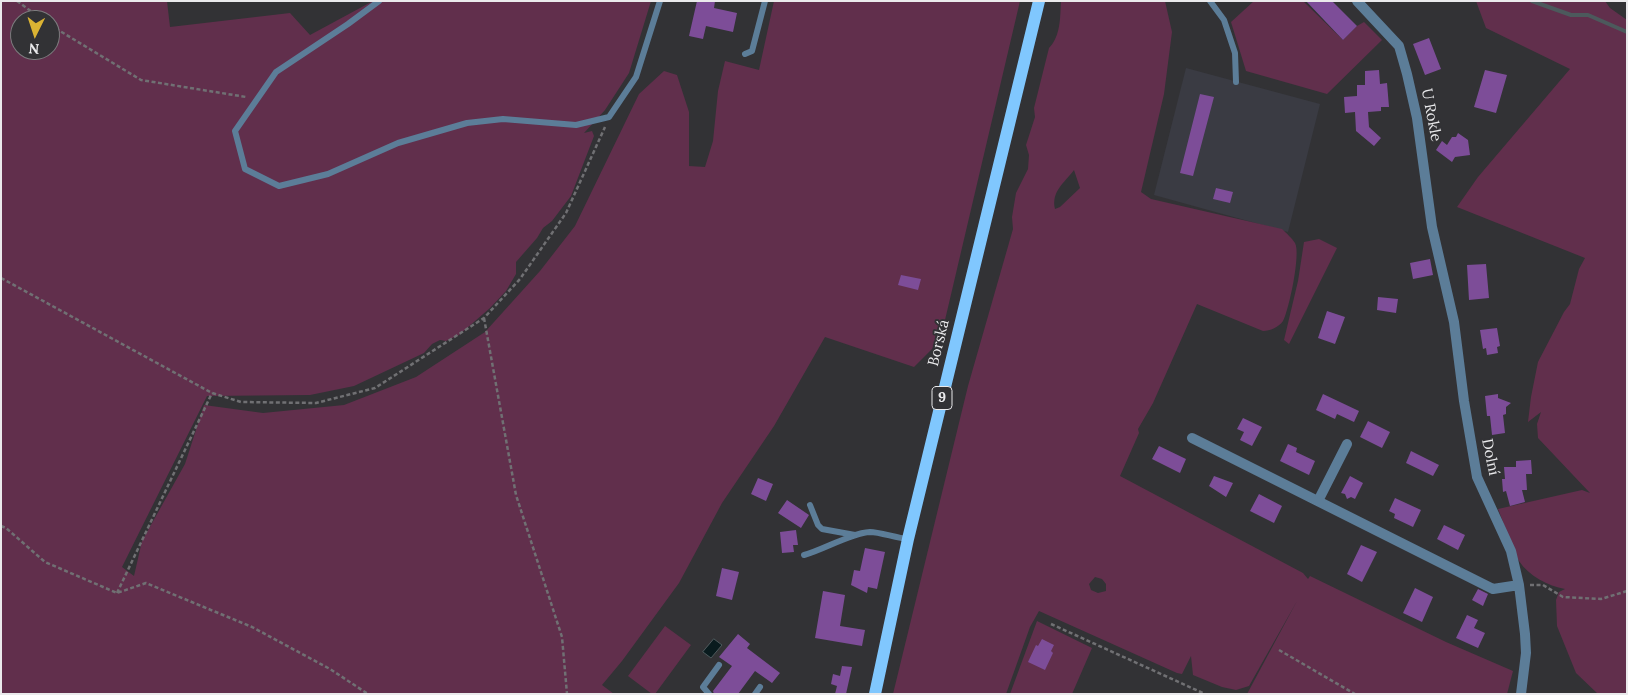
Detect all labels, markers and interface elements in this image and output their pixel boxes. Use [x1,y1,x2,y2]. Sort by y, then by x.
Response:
north arrow [10,10,60,60]
text: N [28,40,40,58]
street label: U Rokle [1417,87,1445,143]
street label: Borská [925,318,953,368]
road number: 9 [932,386,952,409]
street label: Dolní [1477,437,1503,477]

